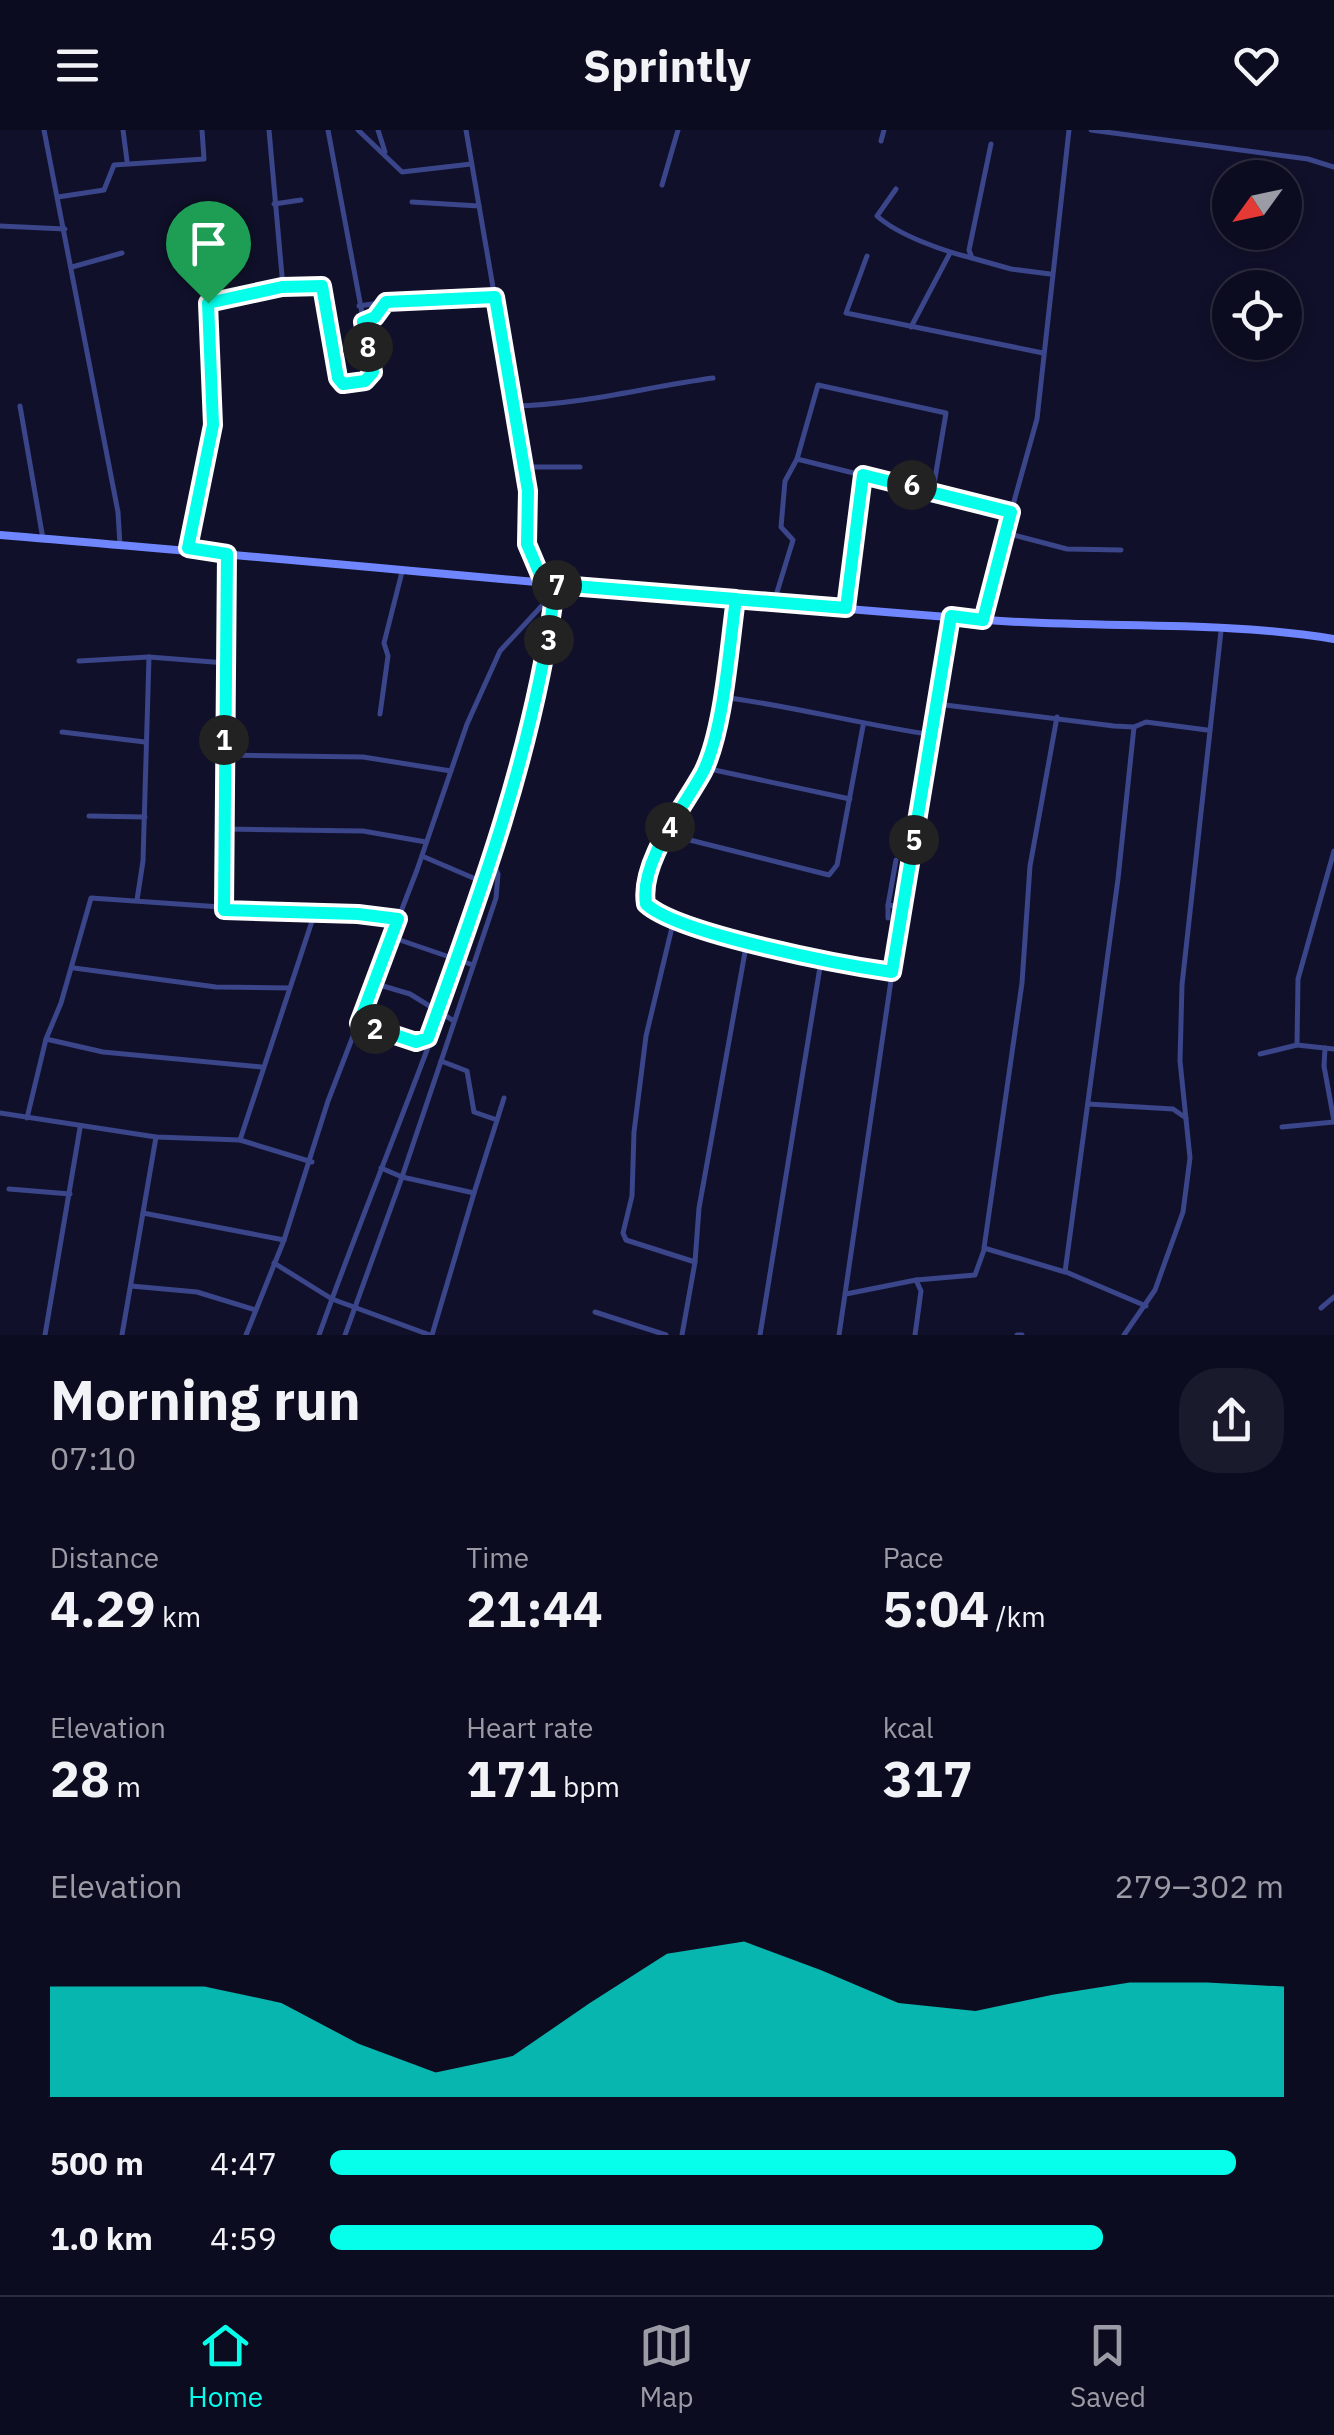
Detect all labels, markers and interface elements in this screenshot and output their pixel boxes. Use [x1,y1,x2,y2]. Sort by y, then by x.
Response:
text: Sprintly [583,36,751,94]
icon: menu [50,38,105,93]
icon: heart [1229,38,1284,93]
north arrow [1212,160,1302,250]
map controls [1212,160,1302,360]
pin [166,201,251,304]
icon: arrive [181,216,236,271]
button: locate [1212,270,1302,360]
pin: 8 [343,322,393,372]
text: 8 [360,328,376,365]
pin: 6 [887,460,937,510]
text: 6 [904,466,920,503]
pin: 7 [532,560,582,610]
text: 7 [549,566,565,603]
pin: 3 [524,615,574,665]
text: 3 [541,621,557,658]
pin: 1 [199,715,249,765]
text: 1 [216,721,232,758]
pin: 4 [645,802,695,852]
text: 4 [662,808,678,845]
pin: 5 [889,815,939,865]
text: 5 [906,821,922,858]
pin: 2 [350,1004,400,1054]
text: 2 [367,1010,383,1047]
text: Morning run [50,1364,361,1435]
button: share [1179,1368,1284,1473]
text: 07:10 [50,1437,136,1479]
text: Distance [50,1539,159,1576]
text: Time [466,1539,529,1576]
text: Pace [883,1539,944,1576]
text: 4.29 [50,1576,156,1641]
text: 21:44 [466,1576,603,1641]
text: 5:04 [883,1576,989,1641]
text: km [156,1598,201,1635]
text: /km [989,1598,1046,1635]
text: Elevation [50,1709,166,1746]
text: Heart rate [466,1709,593,1746]
text: kcal [883,1709,934,1746]
text: 28 [50,1746,110,1811]
text: 171 [466,1746,556,1811]
text: 317 [883,1746,973,1811]
text: m [110,1768,141,1805]
text: bpm [556,1768,620,1805]
text: Elevation [50,1865,183,1907]
text: 279–302 m [1114,1865,1284,1907]
text: 500 m [50,2142,144,2184]
text: 4:47 [210,2142,277,2184]
text: 1.0 km [50,2217,153,2259]
text: 4:59 [210,2217,277,2259]
tab: Home [188,2318,263,2415]
tab: Map [639,2318,694,2415]
tab: Saved [1070,2318,1146,2415]

